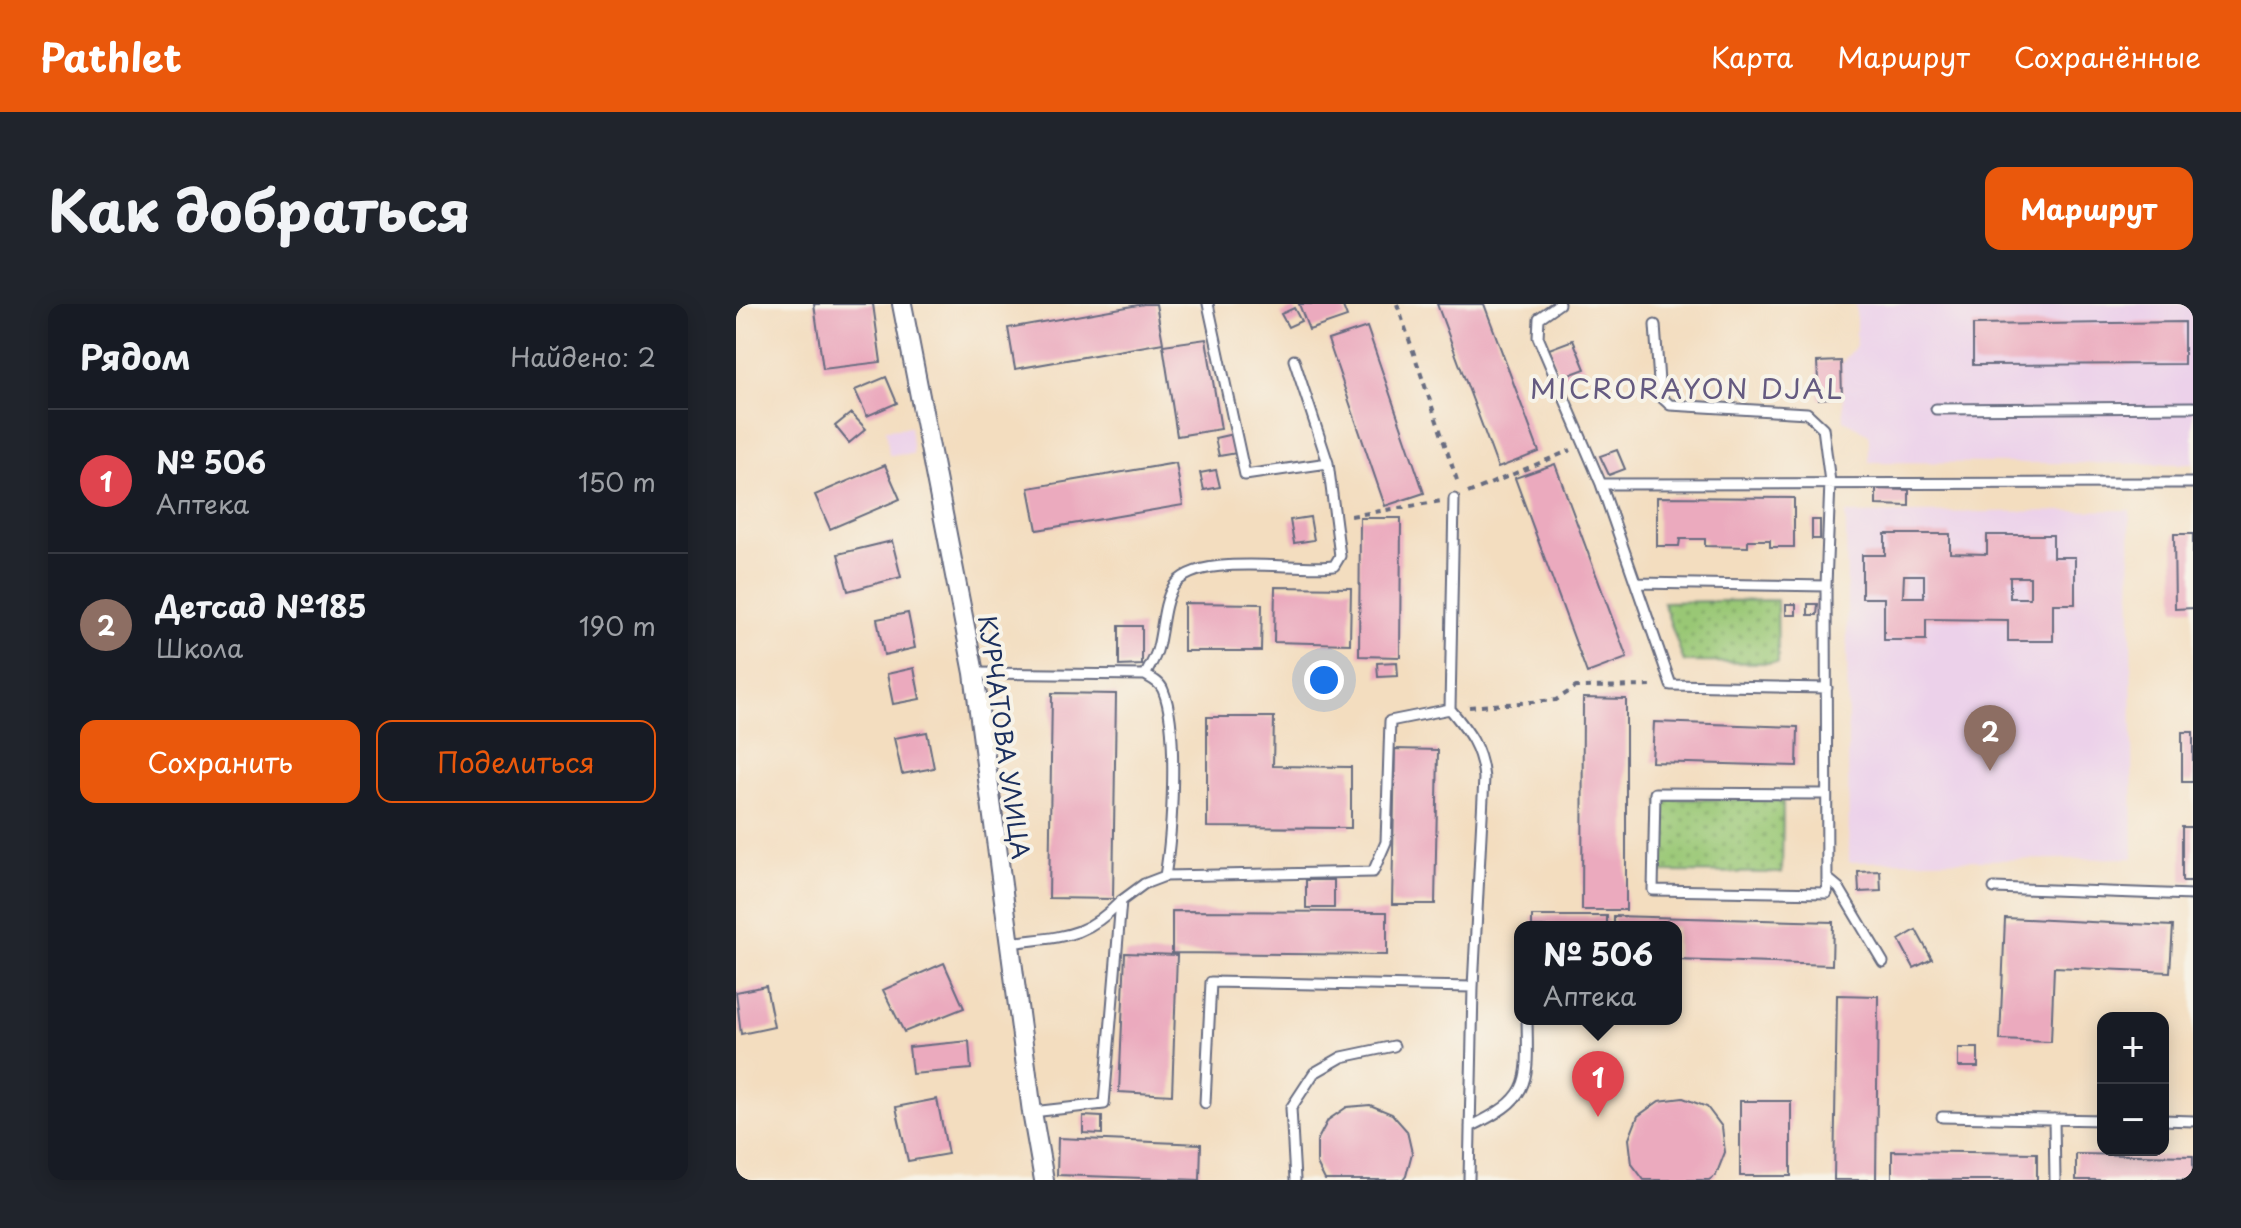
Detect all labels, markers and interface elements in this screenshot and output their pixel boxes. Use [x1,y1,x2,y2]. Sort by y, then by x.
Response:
text: Pathlet [40,28,182,85]
text: Карта [1711,35,1793,78]
text: Маршрут [1837,35,1970,78]
text: Сохранённые [2014,35,2201,78]
text: Как добраться [48,166,471,251]
button: Маршрут [1985,167,2193,250]
text: Рядом [80,330,191,382]
text: Найдено: 2 [510,337,656,376]
district label: MICRORAYON DJAL [1530,366,1844,409]
text: № 506 [156,439,266,484]
text: 1 [100,462,112,501]
text: 150 m [578,462,656,501]
text: Аптека [156,484,249,523]
text: Детсад №185 [156,583,367,628]
text: 2 [97,606,115,645]
text: 190 m [579,606,656,645]
street label: КУРЧАТОВА УЛИЦА [970,613,1040,861]
text: Школа [156,628,243,667]
your location [1304,660,1344,700]
pin: 2 [1964,705,2016,771]
button: Сохранить [80,720,360,803]
button: Поделиться [376,720,656,803]
popup [1514,921,1682,1025]
text: № 506 [1543,931,1653,976]
text: Аптека [1543,976,1636,1015]
map controls [2097,1012,2169,1156]
button: + [2097,1012,2169,1084]
pin: 1 [1572,1051,1624,1117]
button: − [2097,1084,2169,1156]

